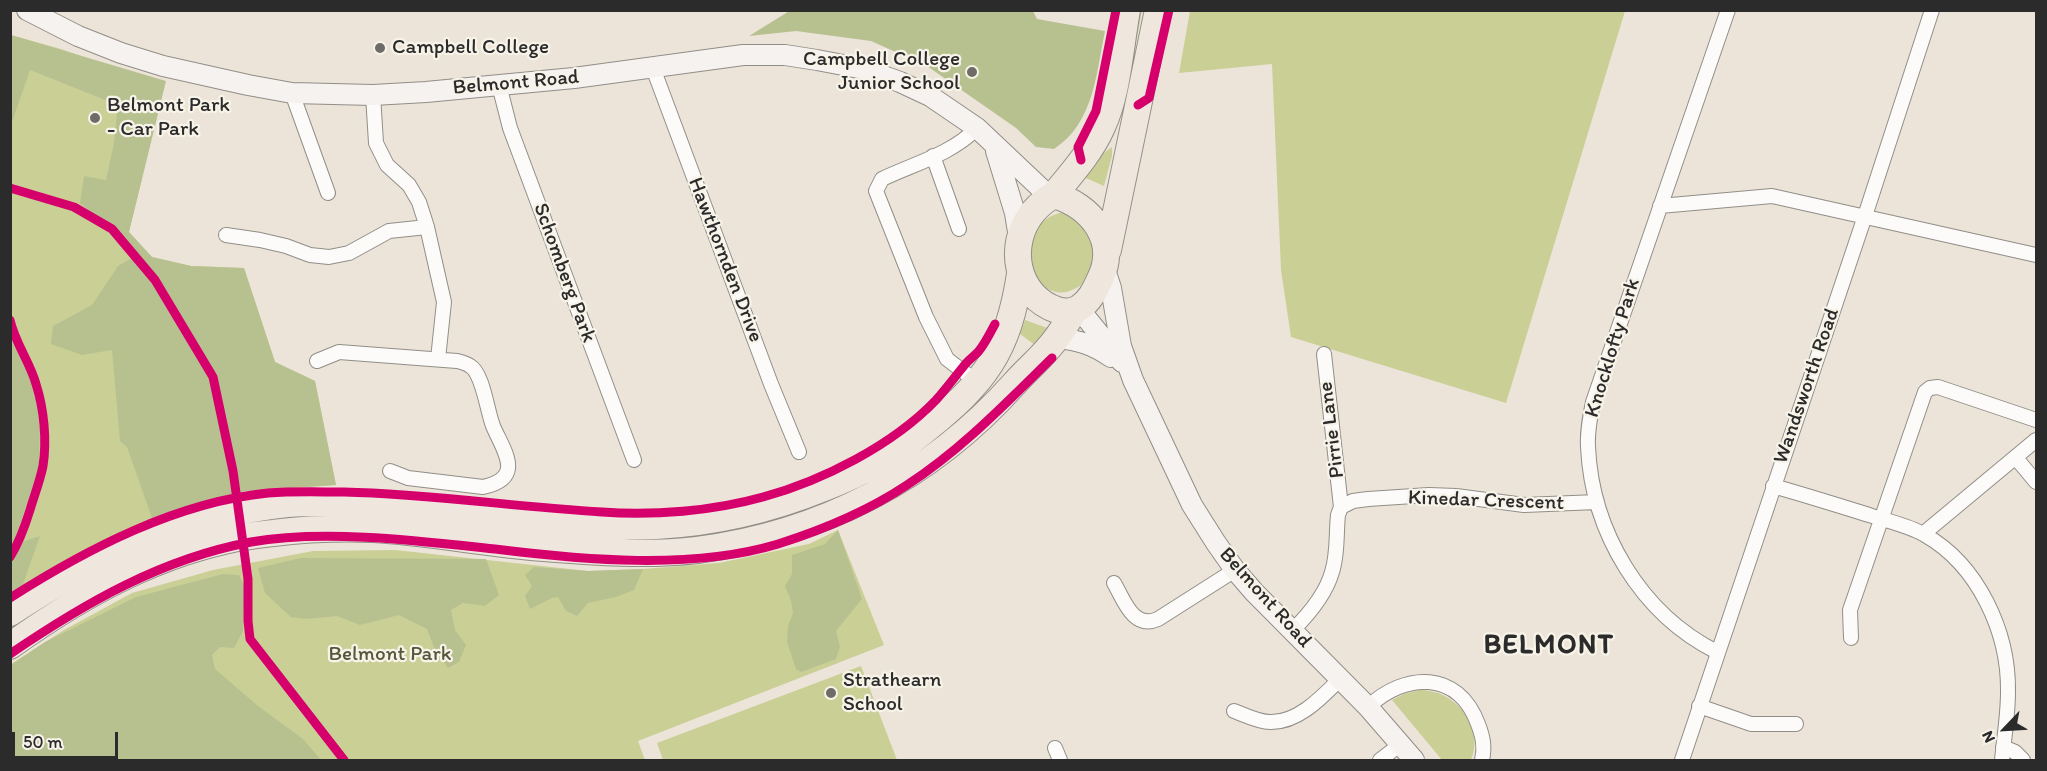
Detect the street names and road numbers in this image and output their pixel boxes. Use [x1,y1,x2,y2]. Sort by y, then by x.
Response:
street label: Belmont Road [452,65,580,101]
street label: Hawthornden Drive [682,174,768,346]
street label: Schomberg Park [527,200,601,346]
street label: Knocklofty Park [1580,275,1646,421]
street label: Wandsworth Road [1769,305,1845,467]
street label: Pirrie Lane [1314,380,1350,480]
street label: Kinedar Crescent [1407,486,1565,516]
street label: Belmont Road [1213,542,1317,654]

